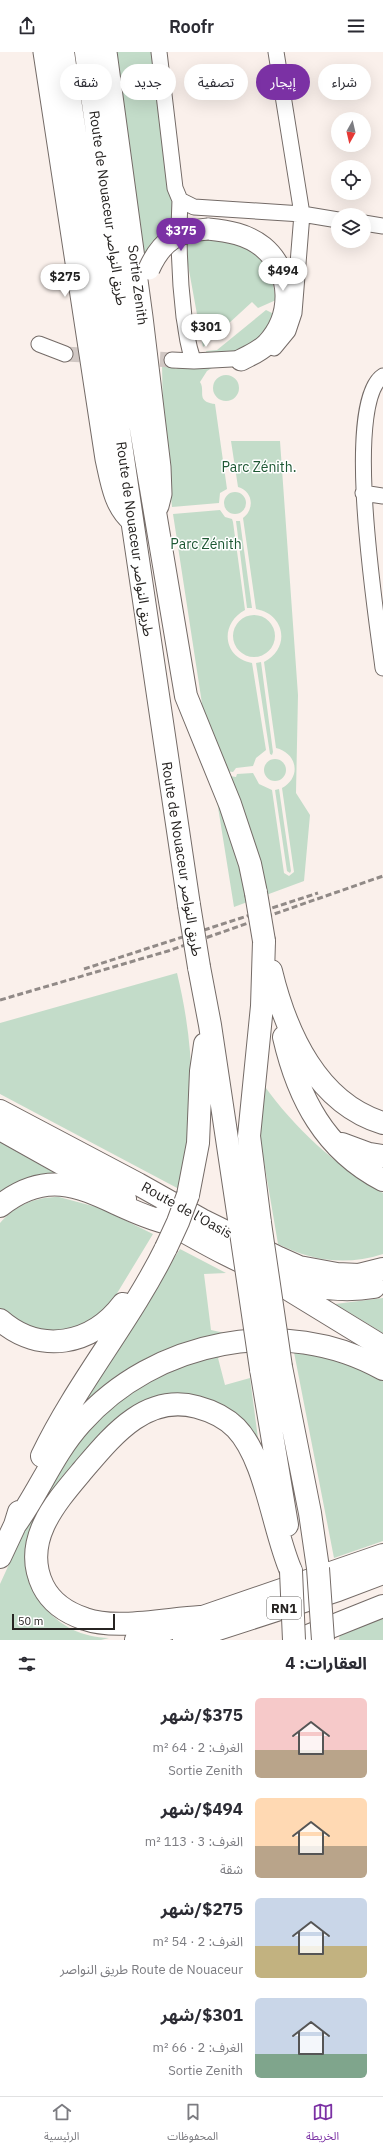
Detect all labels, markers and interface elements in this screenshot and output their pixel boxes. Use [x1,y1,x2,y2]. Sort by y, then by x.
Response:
icon: share [16,15,38,37]
text: Roofr [169,15,214,38]
icon: menu [345,15,367,37]
chip: شقة [60,64,112,100]
chip: جديد [120,64,176,100]
chip: تصفية [184,64,248,100]
chip: إيجار [256,64,310,100]
chip: شراء [318,64,371,100]
street label: Route de Nouaceur طريق النواصر [84,109,131,307]
north arrow [331,112,371,152]
map controls [331,112,371,248]
button: locate [331,160,371,200]
button: layers [331,208,371,248]
pin: $375 [157,218,205,252]
text: $375 [165,222,197,239]
street label: Sortie Zenith [124,244,152,326]
pin: $494 [259,258,307,292]
text: $494 [267,262,299,279]
pin: $275 [41,264,89,298]
text: $275 [49,268,81,285]
pin: $301 [182,314,230,348]
text: $301 [190,318,222,335]
street label: Route de Nouaceur طريق النواصر [111,440,158,638]
park label: Parc Zénith. [221,458,297,476]
park label: Parc Zénith [170,535,242,553]
street label: Route de Nouaceur طريق النواصر [157,760,206,958]
street label: Route de l'Oasis [138,1178,236,1242]
road number: RN1 [267,1597,301,1619]
scale bar [12,1612,115,1631]
text: 50 m [18,1614,43,1628]
text: العقارات: 4 [285,1652,367,1674]
icon: filters [16,1653,38,1675]
text: $375/شهر [161,1704,243,1726]
icon: home [287,1714,335,1762]
text: الغرف: 2 · 64 m² [153,1739,243,1756]
text: Sortie Zenith [168,1762,243,1779]
text: $494/شهر [161,1798,243,1820]
icon: home [287,1814,335,1862]
text: الغرف: 3 · 113 m² [145,1833,243,1850]
text: شقة [220,1861,243,1878]
text: $275/شهر [161,1898,243,1920]
icon: home [287,1914,335,1962]
text: الغرف: 2 · 54 m² [153,1933,243,1950]
text: Route de Nouaceur طريق النواصر [60,1961,243,1978]
text: $301/شهر [161,2004,243,2026]
icon: home [287,2014,335,2062]
text: الغرف: 2 · 66 m² [153,2039,243,2056]
text: Sortie Zenith [168,2062,243,2079]
tab: الرئيسية [44,2101,79,2148]
tab: المحفوظات [167,2101,218,2148]
tab: الخريطة [306,2101,339,2148]

